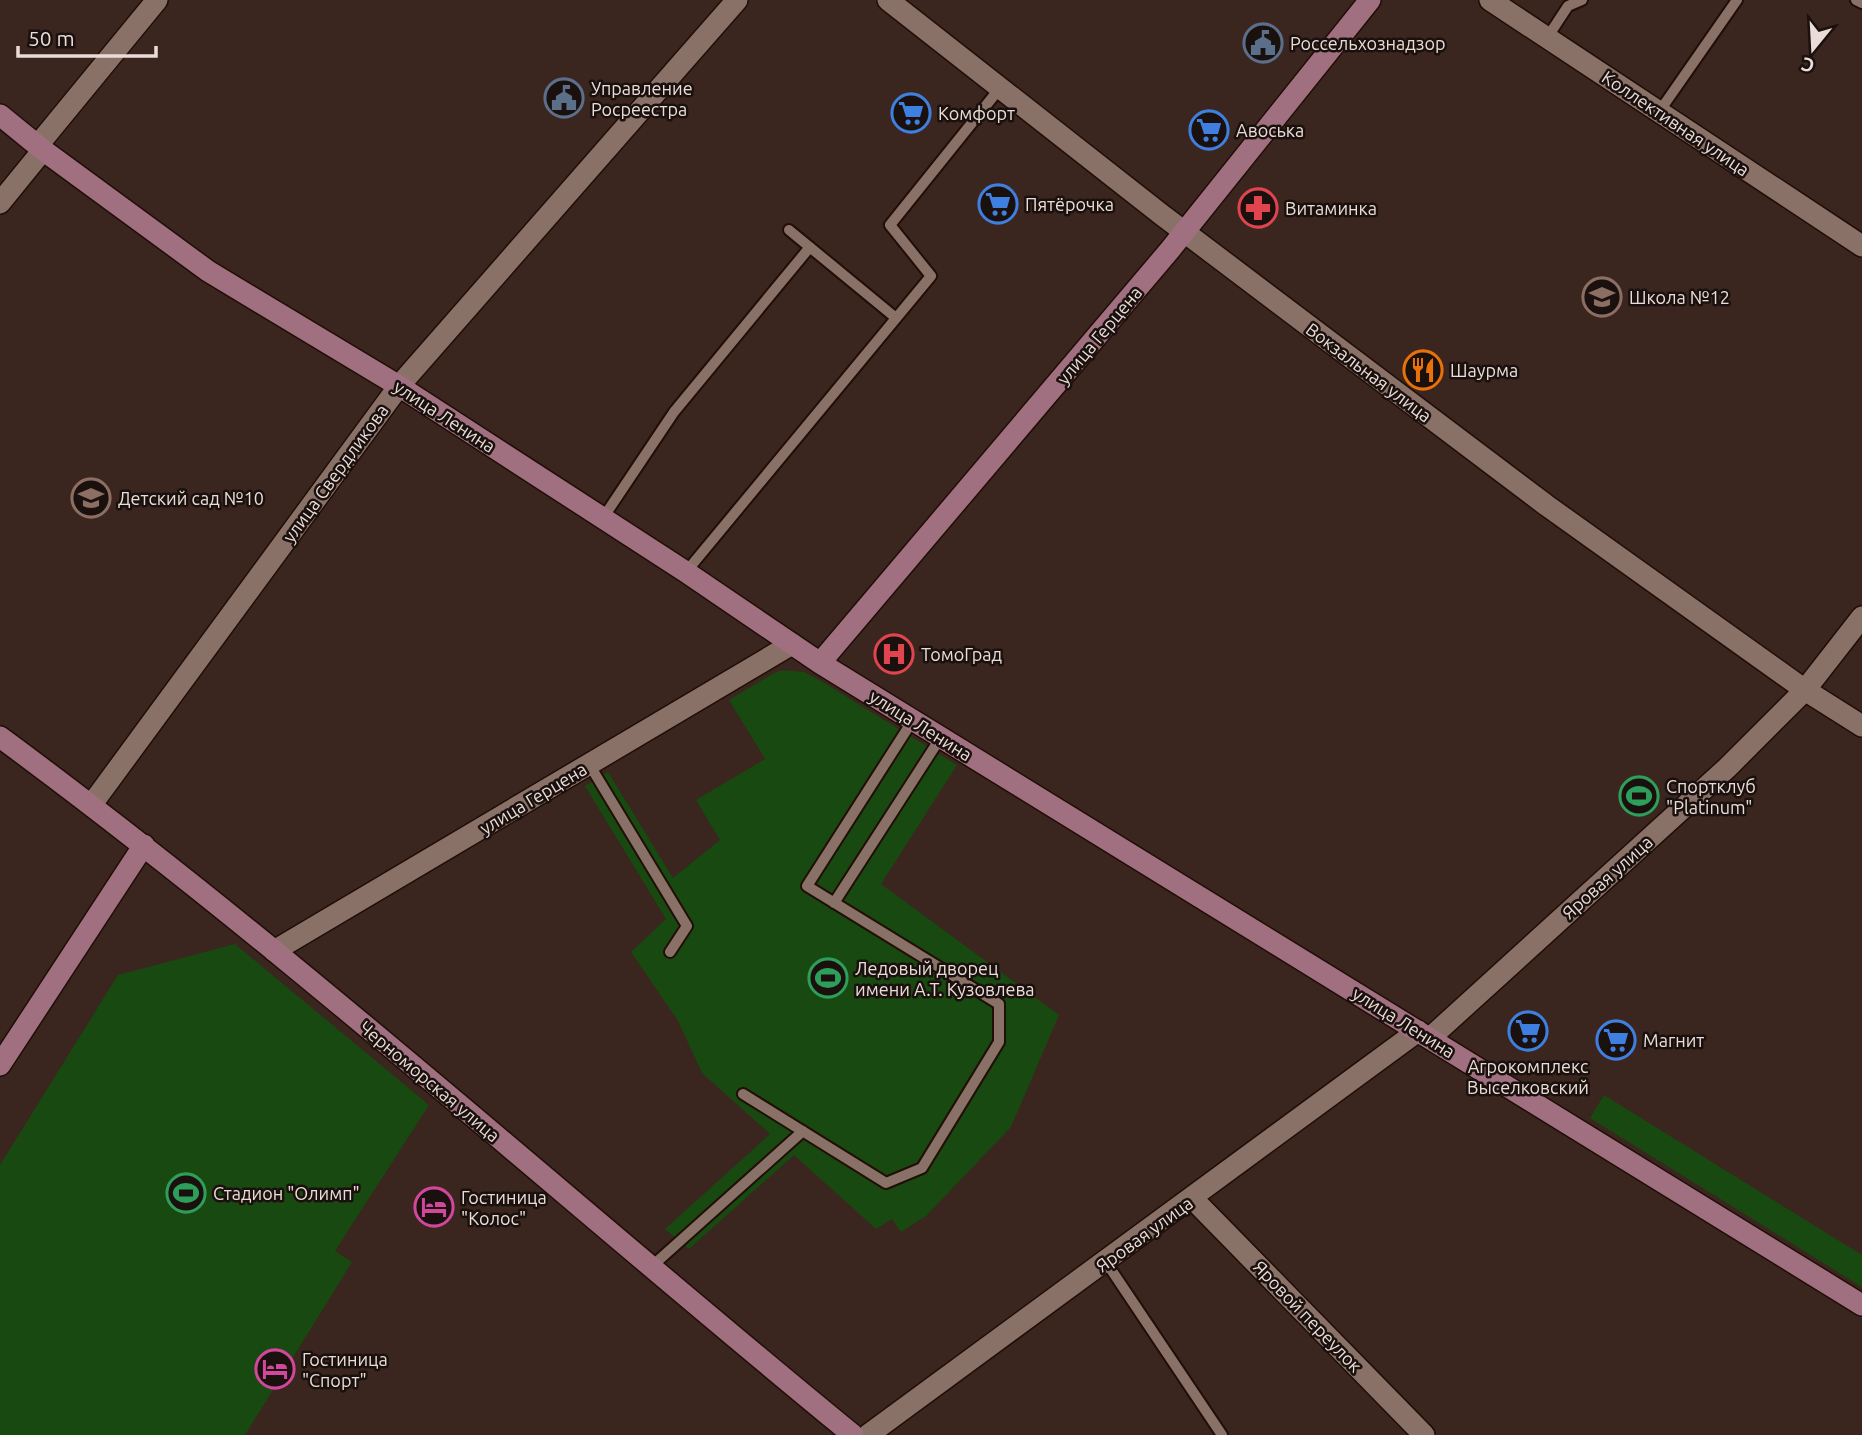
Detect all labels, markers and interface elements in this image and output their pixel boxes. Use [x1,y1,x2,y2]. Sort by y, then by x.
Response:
scale bar [18,14,156,58]
north arrow [1778,14,1848,84]
public building icon: Россельхознадзор [1242,22,1284,64]
text: 50 m [28,26,75,50]
place label: Россельхознадзор [1290,33,1446,53]
text: С [1799,53,1817,78]
street label: Коллективная улица [1599,66,1753,180]
public building icon: Управление Росреестра [543,77,585,119]
place label: Управление Росреестра [591,78,693,119]
supermarket icon: Комфорт [890,92,932,134]
place label: Комфорт [938,103,1015,123]
supermarket icon: Авоська [1188,109,1230,151]
place label: Авоська [1236,120,1304,140]
supermarket icon: Пятёрочка [977,183,1019,225]
pharmacy icon: Витаминка [1237,187,1279,229]
place label: Пятёрочка [1025,194,1114,214]
place label: Витаминка [1285,198,1377,218]
school or university icon: Школа №12 [1581,276,1623,318]
street label: улица Герцена [1052,282,1146,388]
place label: Школа №12 [1629,287,1730,307]
street label: Вокзальная улица [1302,318,1436,426]
restaurant icon: Шаурма [1402,349,1444,391]
place label: Шаурма [1450,360,1518,380]
street label: улица Ленина [391,376,499,456]
street label: улица Свердликова [278,400,392,546]
school or university icon: Детский сад №10 [70,477,112,519]
place label: Детский сад №10 [118,488,264,508]
hospital icon: ТомоГрад [873,633,915,675]
place label: ТомоГрад [921,644,1003,664]
street label: улица Ленина [866,686,976,764]
street label: улица Герцена [476,758,590,838]
sports icon: Спортклуб "Platinum" [1618,775,1660,817]
place label: Спортклуб "Platinum" [1666,776,1756,817]
street label: Яровая улица [1558,831,1656,923]
sports icon: Ледовый дворец имени А.Т. Кузовлева [807,957,849,999]
place label: Ледовый дворец имени А.Т. Кузовлева [855,958,1035,999]
street label: улица Ленина [1349,983,1459,1061]
supermarket icon: Агрокомплекс Выселковский [1507,1010,1549,1052]
street label: Черноморская улица [356,1017,504,1145]
supermarket icon: Магнит [1595,1019,1637,1061]
place label: Магнит [1643,1030,1704,1050]
place label: Агрокомплекс Выселковский [1467,1056,1589,1097]
sports icon: Стадион "Олимп" [165,1172,207,1214]
place label: Стадион "Олимп" [213,1183,360,1203]
hotel icon: Гостиница "Колос" [413,1186,455,1228]
place label: Гостиница "Колос" [461,1187,547,1228]
street label: Яровая улица [1092,1192,1196,1276]
street label: Яровой переулок [1250,1256,1366,1376]
hotel icon: Гостиница "Спорт" [254,1348,296,1390]
place label: Гостиница "Спорт" [302,1349,388,1390]

